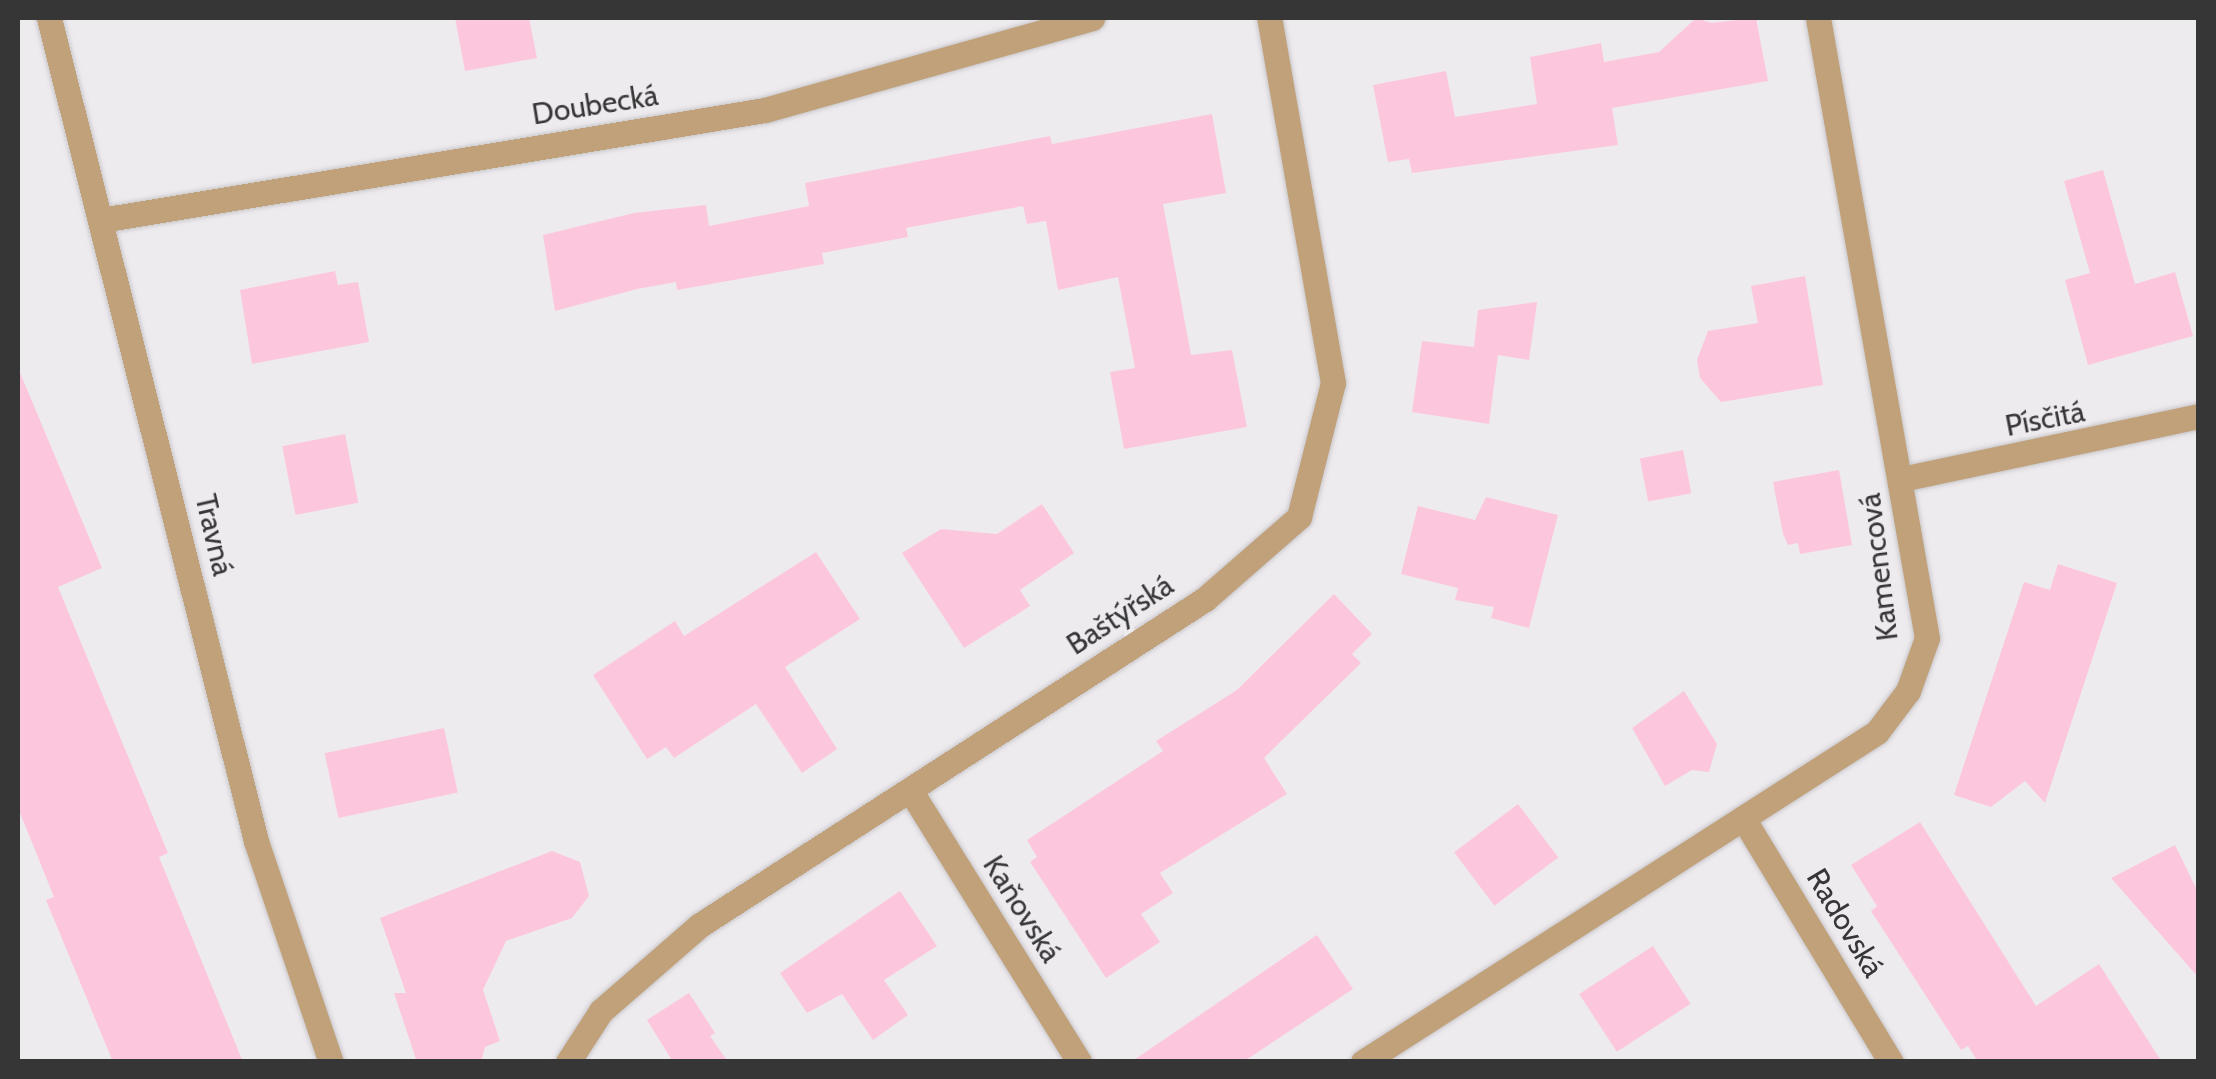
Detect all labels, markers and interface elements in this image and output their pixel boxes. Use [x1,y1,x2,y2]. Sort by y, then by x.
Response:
street label: Doubecká [529,77,661,133]
street label: Písčitá [2002,394,2088,444]
street label: Travná [187,491,241,579]
street label: Kamencová [1852,491,1906,643]
street label: Baštýřská [1060,567,1180,663]
street label: Kaňovská [975,849,1069,969]
street label: Radovská [1799,862,1891,984]

